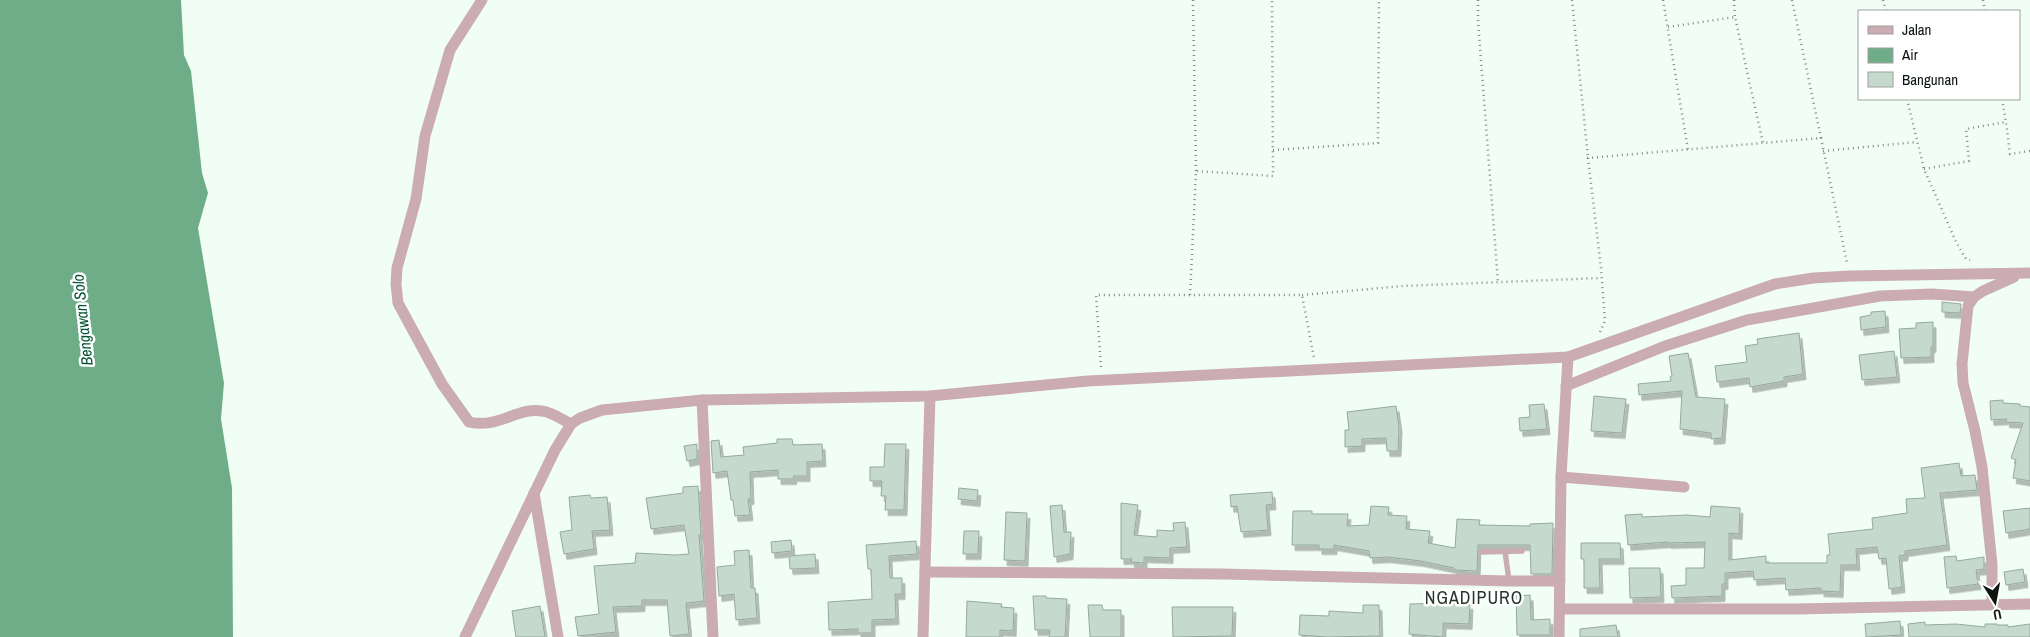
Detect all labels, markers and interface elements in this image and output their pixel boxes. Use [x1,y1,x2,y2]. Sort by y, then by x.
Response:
legend [1858,10,2020,100]
text: Jalan [1902,19,1931,40]
text: Air [1901,44,1918,65]
text: Bangunan [1902,69,1958,90]
water label: Bengawan Solo [66,273,98,367]
north arrow [1970,577,2020,627]
district label: NGADIPURO [1425,585,1523,610]
text: U [1992,605,2003,624]

